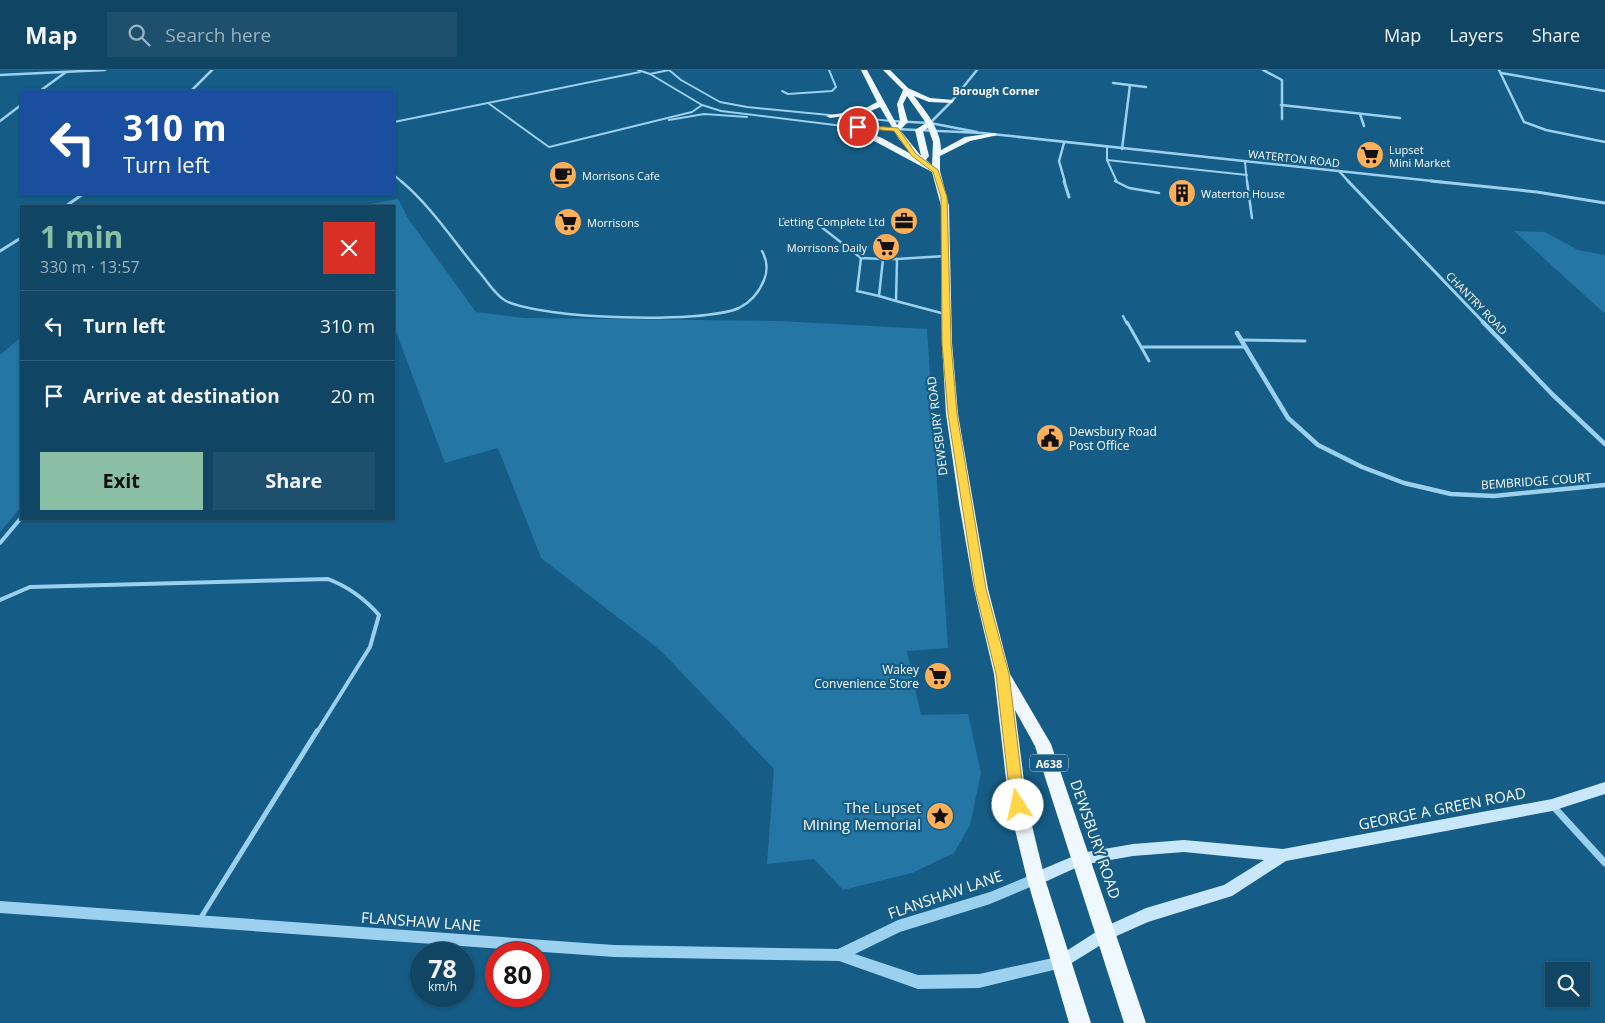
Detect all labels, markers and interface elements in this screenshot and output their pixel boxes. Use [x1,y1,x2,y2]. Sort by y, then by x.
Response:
search box [107,12,457,57]
text: Map [25,18,77,51]
icon: search [125,21,153,49]
text: Search here [165,22,271,48]
text: Map [1384,23,1421,47]
text: Layers [1449,23,1504,47]
text: Share [1532,23,1580,47]
district label: Borough Corner [952,83,1040,98]
text: 310 m [123,104,227,151]
pin [837,106,879,148]
icon: left [40,110,105,175]
icon: arrive [844,113,872,141]
supermarket icon: Lupset Mini Market [1355,140,1385,170]
place label: Lupset Mini Market [1389,142,1451,170]
street label: WATERTON ROAD [1247,146,1341,170]
text: Turn left [123,149,210,179]
cafe icon: Morrisons Cafe [548,160,578,190]
place label: Morrisons Cafe [582,168,660,183]
building icon: Waterton House [1167,178,1197,208]
place label: Waterton House [1201,186,1285,201]
office icon: Letting Complete Ltd [889,206,919,236]
supermarket icon: Morrisons [553,207,583,237]
place label: Letting Complete Ltd [778,214,885,229]
place label: Morrisons [587,215,639,230]
text: 1 min [40,216,123,257]
button: close [323,222,375,274]
supermarket icon: Morrisons Daily [871,232,901,262]
place label: Morrisons Daily [787,240,867,255]
text: 330 m · 13:57 [40,256,140,278]
street label: CHANTRY ROAD [1443,268,1511,338]
icon: left [40,312,68,340]
text: Turn left [83,313,165,339]
text: 310 m [320,313,375,339]
street label: DEWSBURY ROAD [922,375,952,477]
icon: arrive [40,382,68,410]
text: Arrive at destination [83,383,280,409]
text: 20 m [331,383,375,409]
public building icon: Dewsbury Road Post Office [1035,423,1065,453]
place label: Dewsbury Road Post Office [1069,423,1157,454]
button: Exit [40,452,203,510]
button: Share [213,452,375,510]
street label: BEMBRIDGE COURT [1480,469,1592,493]
place label: Wakey Convenience Store [814,661,920,692]
supermarket icon: Wakey Convenience Store [923,661,953,691]
road number: A638 [1030,754,1068,771]
street label: DEWSBURY ROAD [1066,777,1126,901]
position arrow [991,778,1043,830]
street label: GEORGE A GREEN ROAD [1357,782,1527,834]
place label: The Lupset Mining Memorial [803,797,921,834]
place icon: The Lupset Mining Memorial [925,801,955,831]
street label: FLANSHAW LANE [885,865,1005,923]
street label: FLANSHAW LANE [361,907,481,935]
speed limit sign: 80 [485,942,550,1007]
text: 78 [428,951,457,985]
map controls [1545,962,1590,1007]
button: search [1545,962,1590,1007]
text: km/h [428,978,457,995]

